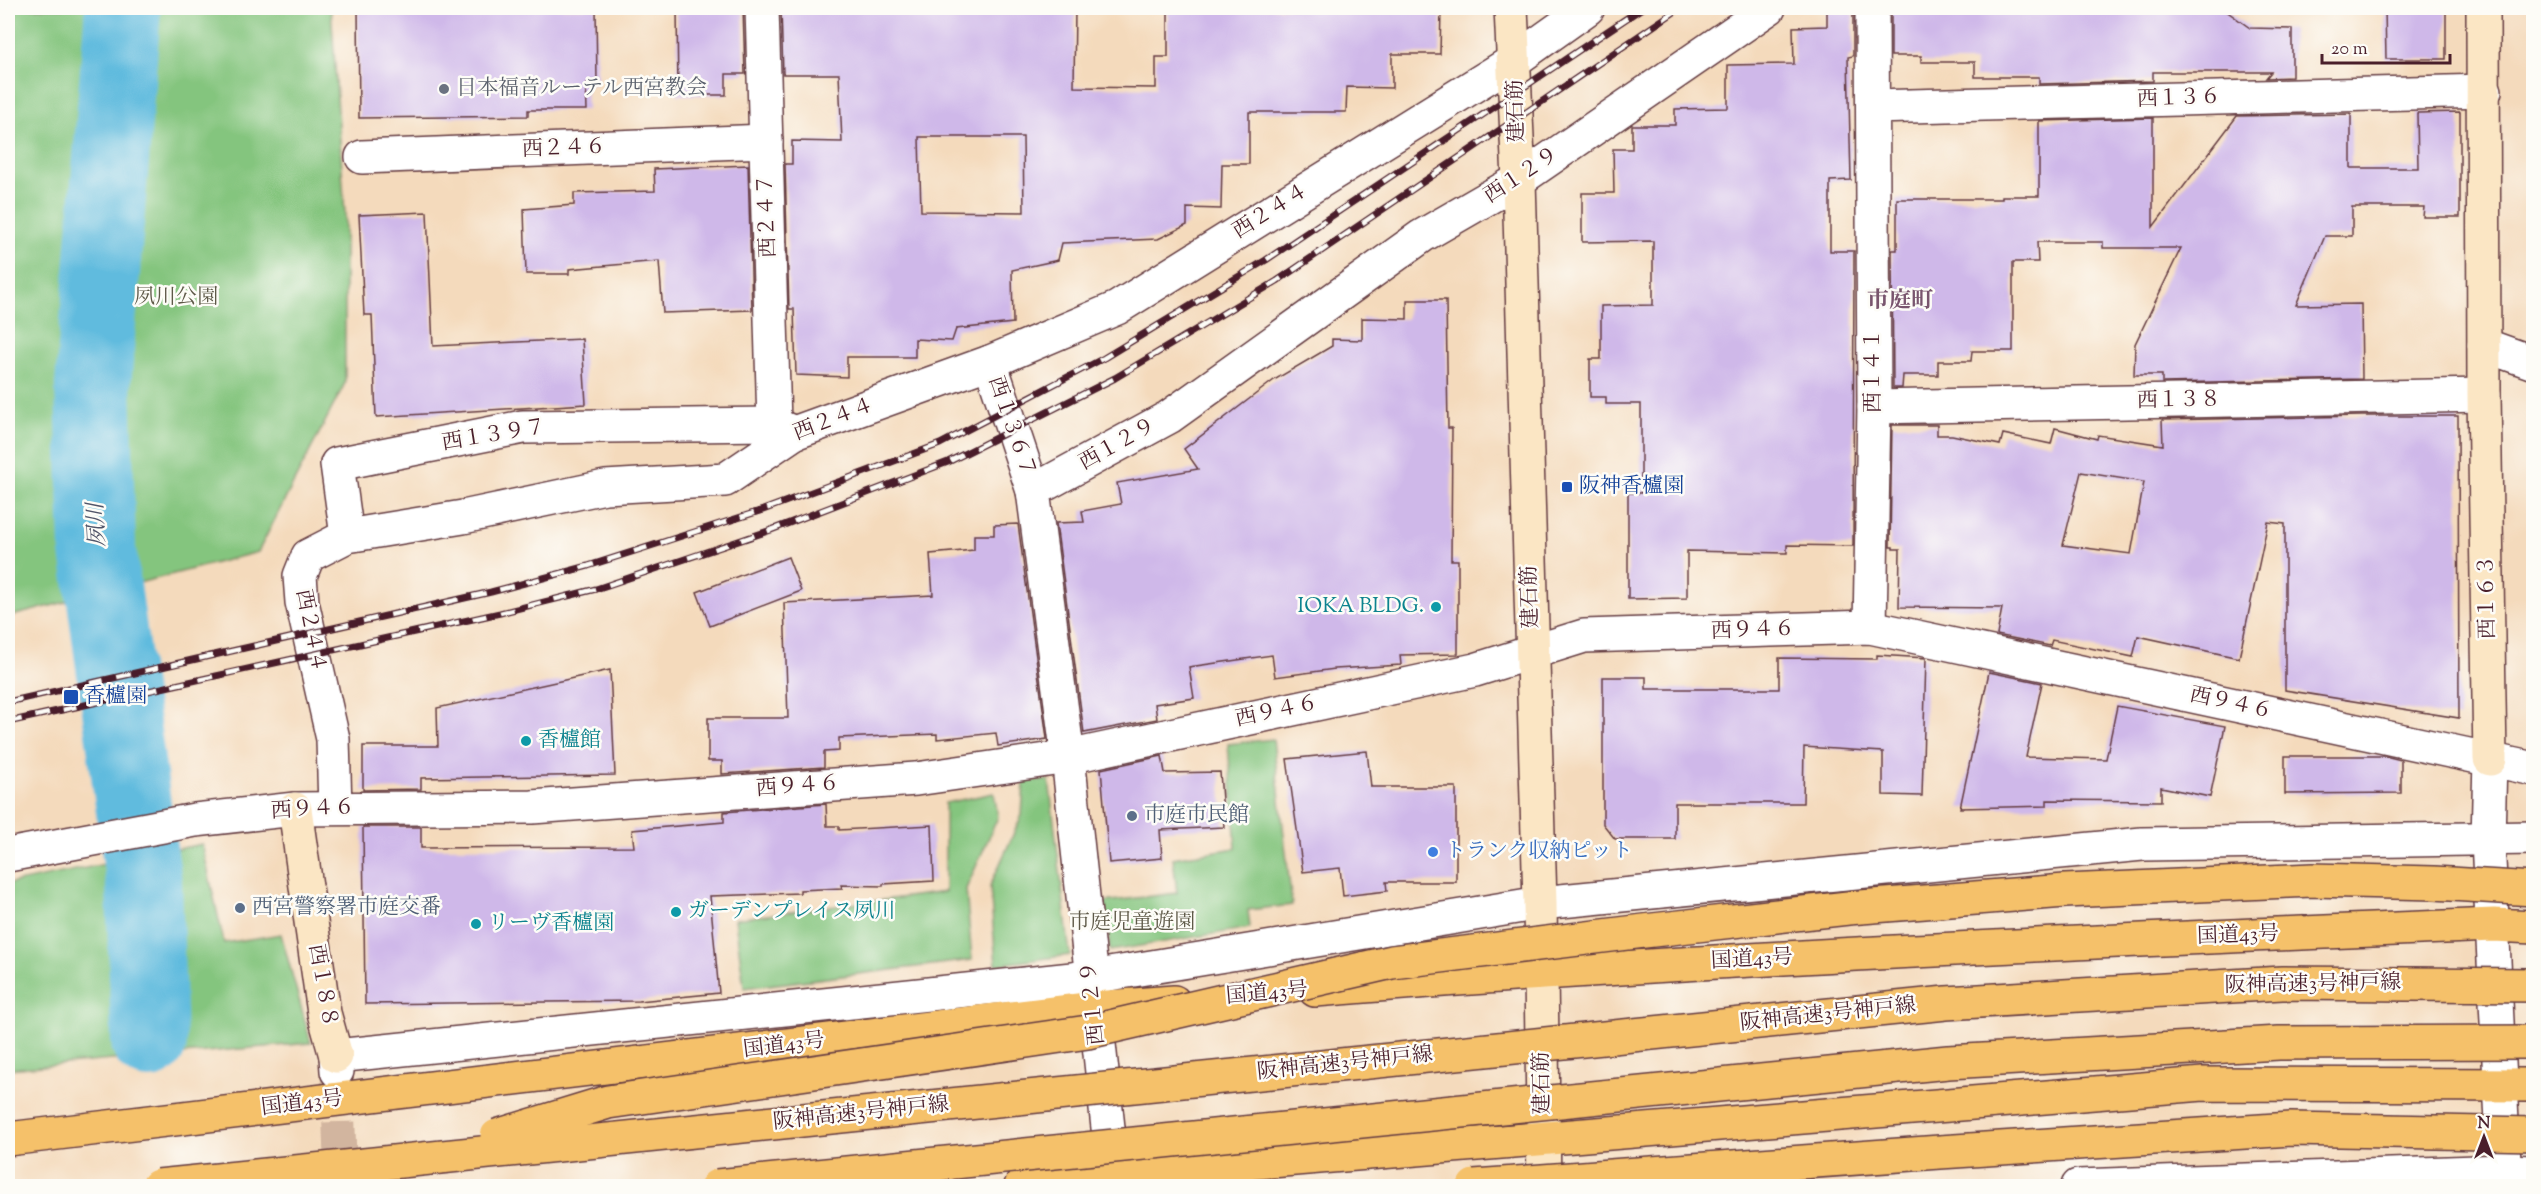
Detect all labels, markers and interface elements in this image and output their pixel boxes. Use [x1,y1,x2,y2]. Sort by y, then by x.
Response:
scale bar [2322,27,2450,65]
text: 20 m [2331,37,2368,63]
place label: 日本福音ルーテル西宮教会 [456,74,707,104]
street label: 建石筋 [1501,79,1533,143]
marker: 日本福音ルーテル西宮教会 [437,82,451,96]
street label: 西１３６ [2137,83,2221,115]
street label: 西２４６ [522,133,606,165]
street label: 西１２９ [1479,141,1565,211]
street label: 西２４７ [752,174,784,258]
street label: 西２４４ [1227,177,1315,247]
park label: 夙川公園 [134,283,218,313]
district label: 市庭町 [1867,286,1933,318]
street label: 西１４１ [1859,329,1889,413]
street label: 西１３６７ [980,372,1042,482]
street label: 西１３８ [2137,385,2221,417]
street label: 西２４４ [789,391,879,449]
street label: 西１２９ [1074,412,1162,478]
street label: 西１３９７ [440,413,548,459]
place label: 阪神香櫨園 [1579,472,1684,502]
marker: 阪神香櫨園 [1560,480,1574,494]
water label: 夙川 [81,500,115,548]
street label: 西１６３ [2472,555,2504,639]
street label: 建石筋 [1515,565,1547,629]
street label: 西２４４ [287,587,333,675]
place label: IOKA BLDG. [1297,592,1424,622]
marker: IOKA BLDG. [1429,600,1443,614]
street label: 西９４６ [1711,615,1795,647]
street label: 西９４６ [2187,681,2275,727]
place label: 香櫨園 [84,682,147,712]
marker: 香櫨園 [62,688,80,706]
street label: 西９４６ [1233,689,1321,735]
place label: 香櫨館 [538,726,601,756]
marker: 香櫨館 [519,734,533,748]
street label: 西９４６ [755,769,841,805]
street label: 西９４６ [270,793,356,827]
place label: 市庭市民館 [1144,801,1249,831]
marker: 市庭市民館 [1125,809,1139,823]
place label: トランク収納ピット [1445,837,1633,867]
marker: トランク収納ピット [1426,845,1440,859]
place label: 西宮警察署市庭交番 [252,893,441,923]
place label: ガーデンプレイス夙川 [688,897,895,927]
marker: 西宮警察署市庭交番 [233,901,247,915]
marker: ガーデンプレイス夙川 [669,905,683,919]
park label: 市庭児童遊園 [1069,908,1195,938]
place label: リーヴ香櫨園 [488,909,614,939]
marker: リーヴ香櫨園 [469,917,483,931]
street label: 国道43号 [2196,920,2280,952]
street label: 西１８８ [300,942,344,1030]
street label: 国道43号 [1710,943,1794,977]
street label: 西１２９ [1075,960,1113,1046]
street label: 阪神高速3号神戸線 [2225,968,2401,1002]
street label: 国道43号 [1225,975,1309,1013]
street label: 阪神高速3号神戸線 [1739,991,1917,1039]
street label: 国道43号 [741,1026,827,1066]
street label: 阪神高速3号神戸線 [1256,1040,1434,1088]
street label: 建石筋 [1527,1051,1559,1115]
street label: 国道43号 [259,1084,345,1124]
street label: 阪神高速3号神戸線 [772,1090,950,1138]
north arrow [2454,1107,2514,1167]
text: N [2478,1113,2491,1136]

